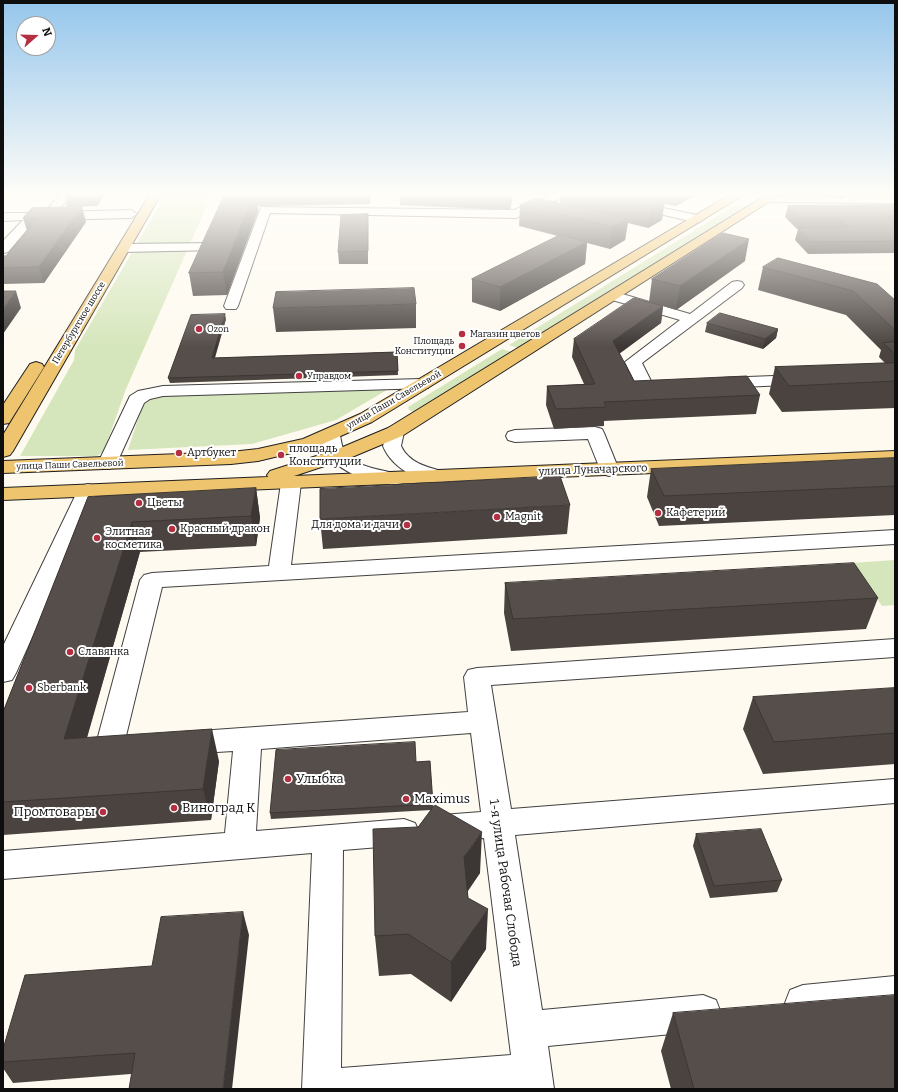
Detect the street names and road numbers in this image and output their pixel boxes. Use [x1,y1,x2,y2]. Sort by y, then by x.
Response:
street label: Петербургское шоссе [50,280,108,366]
street label: улица Паши Савельевой [345,369,443,431]
street label: улица Паши Савельевой [16,458,124,472]
street label: улица Луначарского [538,462,648,478]
street label: 1-я улица Рабочая Слобода [486,798,524,968]

